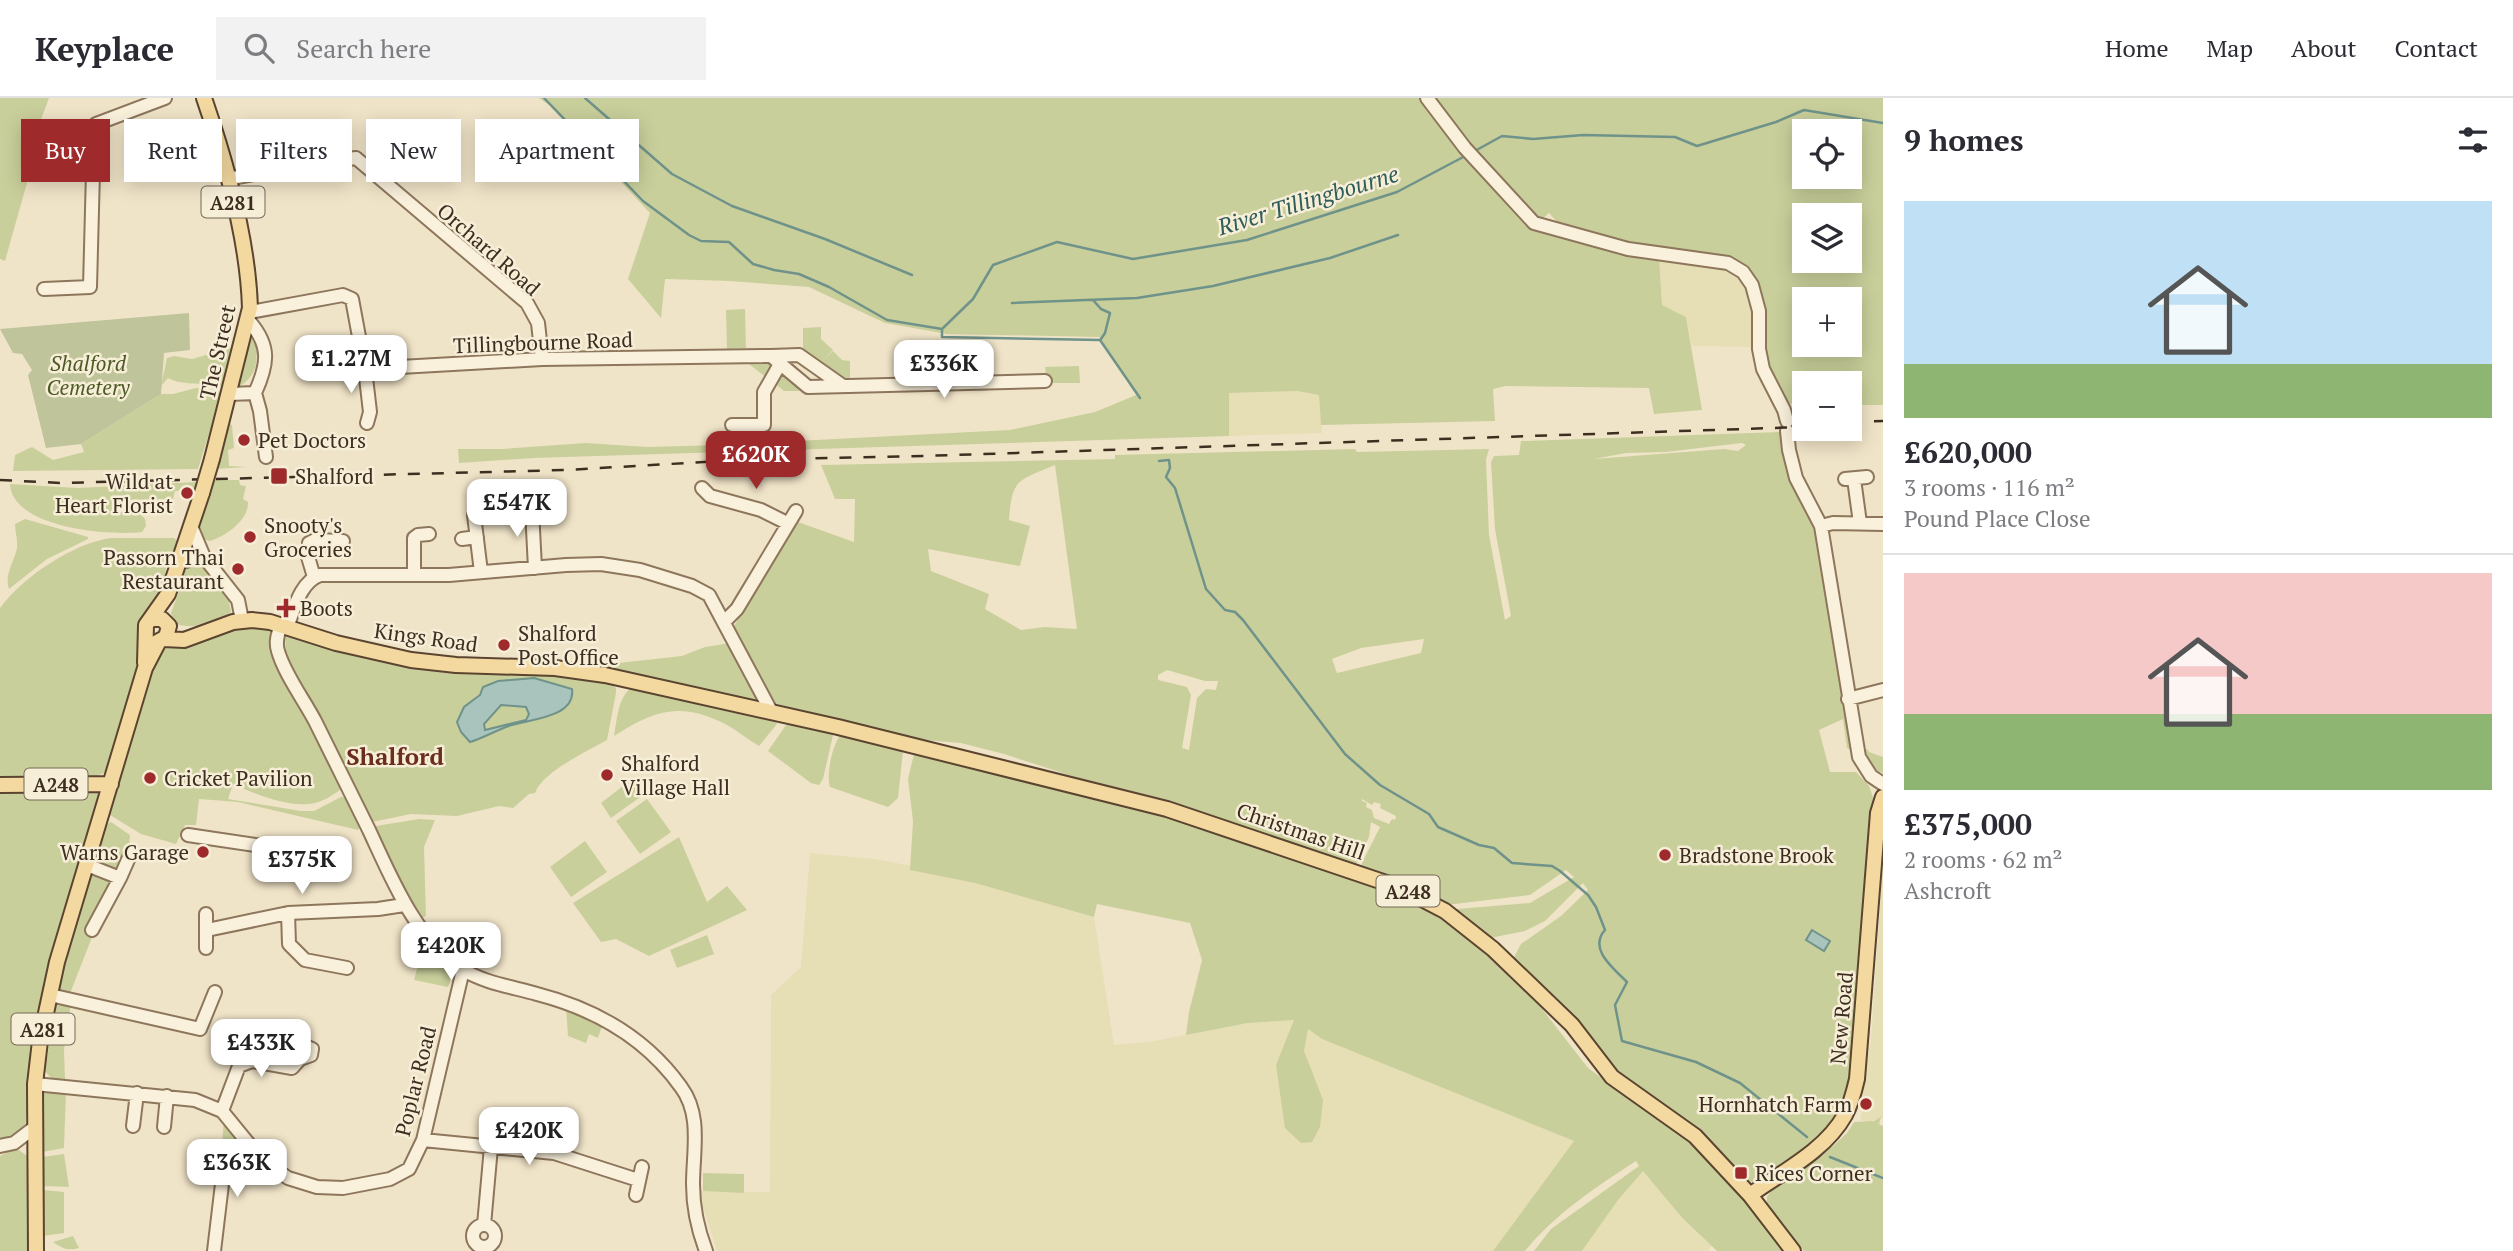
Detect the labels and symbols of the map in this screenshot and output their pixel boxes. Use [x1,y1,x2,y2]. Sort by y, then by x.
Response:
water label: River Tillingbourne [1213,158,1402,243]
road number: A281 [202,186,264,218]
street label: Orchard Road [432,196,547,302]
street label: The Street [192,301,242,402]
street label: Tillingbourne Road [453,325,634,359]
pin: £1.27M [294,336,408,395]
pin: £336K [895,341,993,400]
park label: Shalford Cemetery [46,349,130,401]
place label: Pet Doctors [258,426,366,454]
marker: Pet Doctors [236,432,252,448]
pin: £620K [707,432,805,491]
place label: Shalford [295,462,374,490]
marker: Shalford [269,466,289,486]
place label: Wild at Heart Florist [55,467,173,519]
pin: £547K [468,480,566,539]
marker: Wild at Heart Florist [179,485,195,501]
place label: Snooty's Groceries [264,511,352,563]
marker: Snooty's Groceries [242,529,258,545]
place label: Passorn Thai Restaurant [103,543,224,595]
marker: Passorn Thai Restaurant [230,561,246,577]
place label: Boots [300,594,353,622]
marker: Boots [278,600,294,616]
street label: Kings Road [372,616,480,658]
place label: Shalford Post Office [518,619,619,671]
marker: Shalford Post Office [496,637,512,653]
district label: Shalford [346,740,444,772]
place label: Shalford Village Hall [621,749,730,801]
place label: Cricket Pavilion [164,764,313,792]
marker: Shalford Village Hall [599,767,615,783]
road number: A248 [24,768,88,800]
marker: Cricket Pavilion [142,770,158,786]
street label: Christmas Hill [1233,796,1369,866]
pin: £375K [253,836,351,896]
place label: Warns Garage [60,838,189,866]
place label: Bradstone Brook [1679,841,1834,869]
marker: Warns Garage [195,844,211,860]
marker: Bradstone Brook [1657,847,1673,863]
road number: A248 [1376,876,1440,906]
pin: £420K [402,922,500,982]
street label: New Road [1823,970,1859,1066]
road number: A281 [12,1014,74,1044]
pin: £433K [212,1020,310,1079]
street label: Poplar Road [388,1023,442,1139]
place label: Hornhatch Farm [1698,1090,1852,1118]
marker: Hornhatch Farm [1858,1096,1874,1112]
pin: £420K [480,1108,578,1167]
pin: £363K [188,1140,286,1199]
place label: Rices Corner [1755,1159,1873,1187]
marker: Rices Corner [1733,1165,1749,1181]

